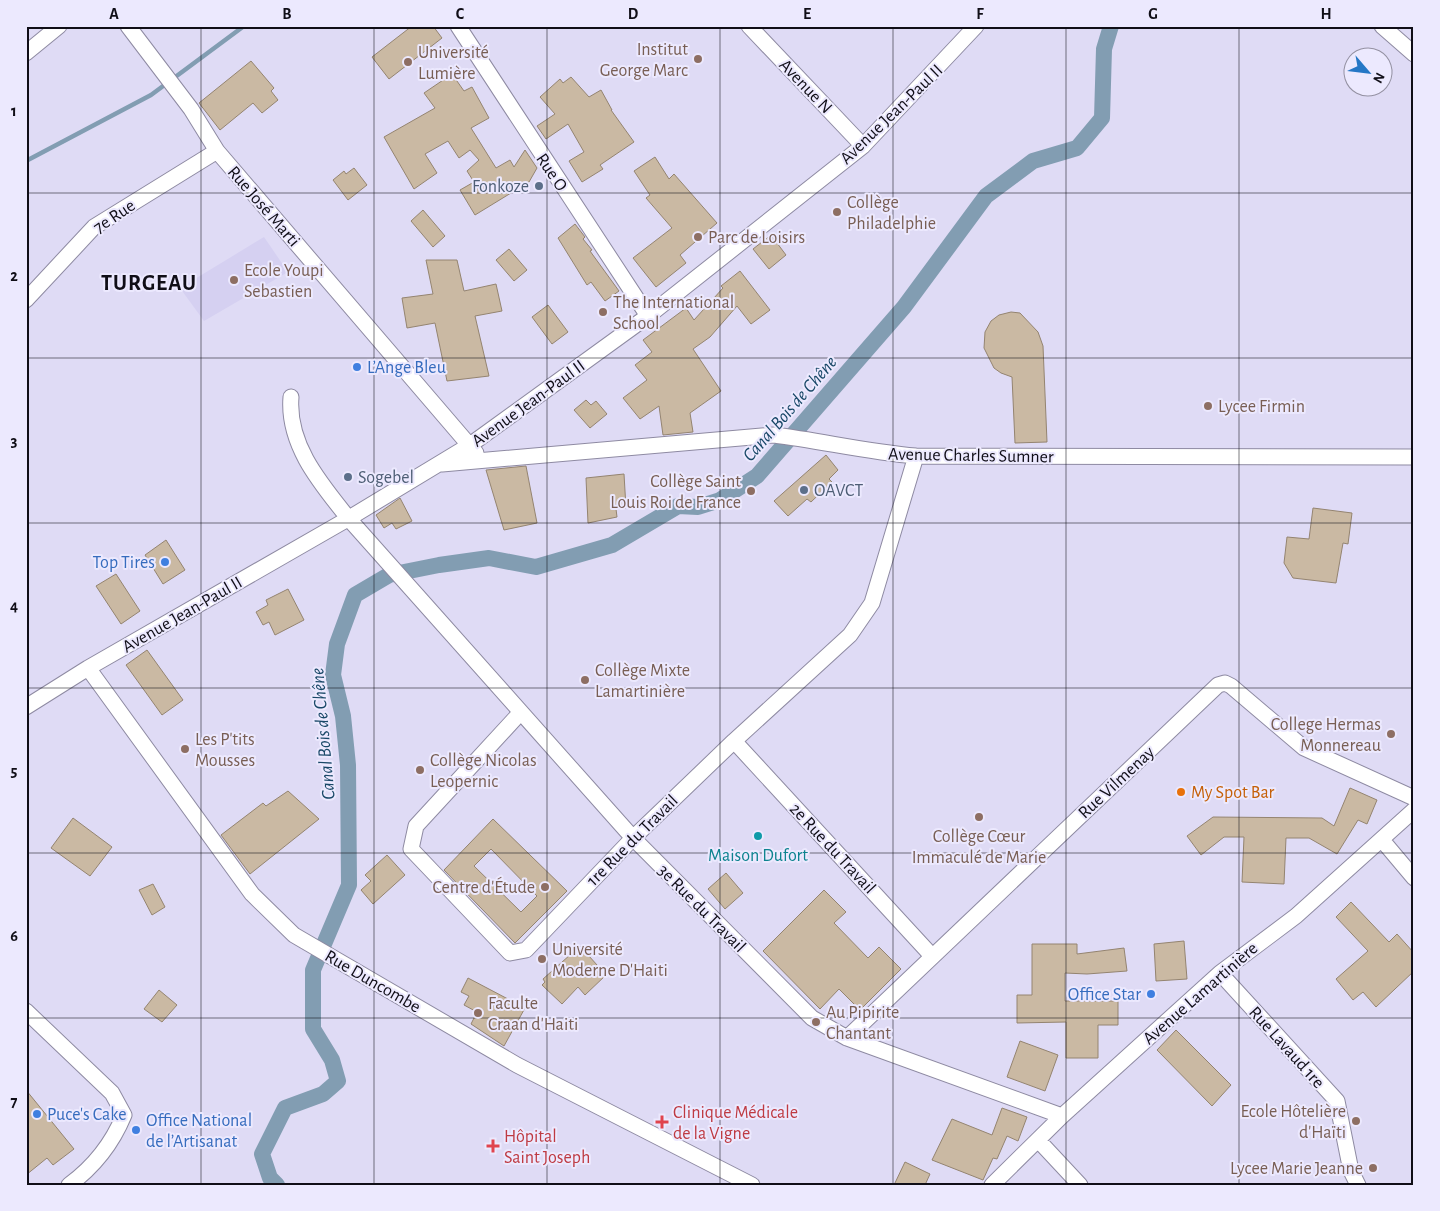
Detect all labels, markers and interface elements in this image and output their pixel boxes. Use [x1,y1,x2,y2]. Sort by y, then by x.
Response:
text: A [109,6,119,22]
text: B [282,6,292,22]
text: C [456,6,465,22]
text: D [628,6,639,22]
text: E [803,6,811,22]
text: F [976,6,984,22]
text: G [1148,6,1158,22]
text: H [1320,6,1332,22]
place label: Institut George Marc [600,41,688,80]
place label: Université Lumière [418,44,489,83]
north arrow [1342,48,1392,98]
marker: Institut George Marc [692,53,704,65]
marker: Université Lumière [402,56,414,68]
street label: Avenue N [775,56,835,117]
street label: Avenue Jean-Paul II [837,61,946,168]
text: N [1370,70,1387,85]
text: 1 [11,103,17,119]
street label: Rue O [532,150,570,195]
street label: Rue José Marti [224,163,303,250]
place label: Fonkoze [472,178,529,196]
marker: Fonkoze [533,180,545,192]
place label: Collège Philadelphie [847,194,936,233]
street label: 7e Rue [91,197,139,237]
marker: Collège Philadelphie [831,206,843,218]
place label: Parc de Loisirs [708,229,805,247]
marker: Parc de Loisirs [692,231,704,243]
place label: Ecole Youpi Sebastien [244,262,324,301]
text: 2 [10,268,18,284]
district label: TURGEAU [101,272,197,294]
marker: Ecole Youpi Sebastien [228,274,240,286]
place label: The International School [613,294,734,333]
marker: The International School [597,306,609,318]
water label: Canal Bois de Chêne [740,353,841,465]
street label: Avenue Jean-Paul II [469,357,588,451]
place label: L’Ange Bleu [367,359,446,377]
marker: L’Ange Bleu [351,361,363,373]
place label: Lycee Firmin [1218,398,1305,416]
marker: Lycee Firmin [1202,400,1214,412]
text: 3 [11,433,18,449]
street label: Avenue Charles Sumner [888,446,1054,466]
place label: Sogebel [358,469,414,487]
marker: Sogebel [342,471,354,483]
place label: Collège Saint Louis Roi de France [610,473,741,512]
place label: OAVCT [814,482,863,500]
marker: OAVCT [798,484,810,496]
marker: Collège Saint Louis Roi de France [745,485,757,497]
place label: Top Tires [92,554,155,572]
marker: Top Tires [159,556,171,568]
street label: Avenue Jean-Paul II [120,573,245,656]
text: 4 [10,598,18,614]
place label: Collège Mixte Lamartinière [595,662,690,701]
water label: Canal Bois de Chêne [308,667,339,801]
marker: Collège Mixte Lamartinière [579,674,591,686]
place label: College Hermas Monnereau [1271,716,1381,755]
marker: College Hermas Monnereau [1385,728,1397,740]
place label: Les P'tits Mousses [195,731,255,770]
marker: Les P'tits Mousses [179,743,191,755]
street label: Rue Vilmenay [1075,743,1158,822]
place label: Collège Nicolas Leopernic [430,752,537,791]
text: 5 [11,763,18,779]
marker: Collège Nicolas Leopernic [414,764,426,776]
place label: My Spot Bar [1191,784,1275,802]
marker: My Spot Bar [1175,786,1187,798]
street label: 1re Rue du Travail [584,792,682,890]
street label: 2e Rue du Travail [786,800,879,898]
marker: Collège Cœur Immaculé de Marie [973,811,985,823]
place label: Collège Cœur Immaculé de Marie [912,828,1046,867]
marker: Maison Dufort [752,830,764,842]
place label: Maison Dufort [708,847,808,865]
street label: 3e Rue du Travail [654,861,749,956]
place label: Centre d'Étude [432,876,535,897]
marker: Centre d'Étude [539,881,551,893]
text: 6 [10,928,18,944]
street label: Avenue Lamartinière [1140,939,1261,1048]
place label: Université Moderne D'Haiti [552,941,668,980]
street label: Rue Duncombe [321,947,424,1017]
marker: Université Moderne D'Haiti [536,953,548,965]
place label: Office Star [1068,986,1141,1004]
marker: Office Star [1145,988,1157,1000]
place label: Faculte Craan d'Haiti [488,995,578,1034]
street label: Rue Lavaud 1re [1245,1003,1327,1092]
place label: Au Pipirite Chantant [826,1004,899,1043]
marker: Faculte Craan d'Haiti [472,1007,484,1019]
marker: Au Pipirite Chantant [810,1016,822,1028]
text: 7 [11,1094,18,1110]
place label: Ecole Hôtelière d'Haïti [1241,1103,1346,1142]
place label: Clinique Médicale de la Vigne [673,1104,798,1143]
place label: Puce's Cake [47,1106,127,1124]
marker: Puce's Cake [31,1108,43,1120]
place label: Office National de l’Artisanat [146,1112,252,1151]
marker: Clinique Médicale de la Vigne [655,1115,669,1129]
marker: Ecole Hôtelière d'Haïti [1350,1115,1362,1127]
marker: Office National de l’Artisanat [130,1124,142,1136]
place label: Hôpital Saint Joseph [504,1128,590,1167]
marker: Hôpital Saint Joseph [486,1139,500,1153]
place label: Lycee Marie Jeanne [1230,1160,1363,1178]
marker: Lycee Marie Jeanne [1367,1162,1379,1174]

